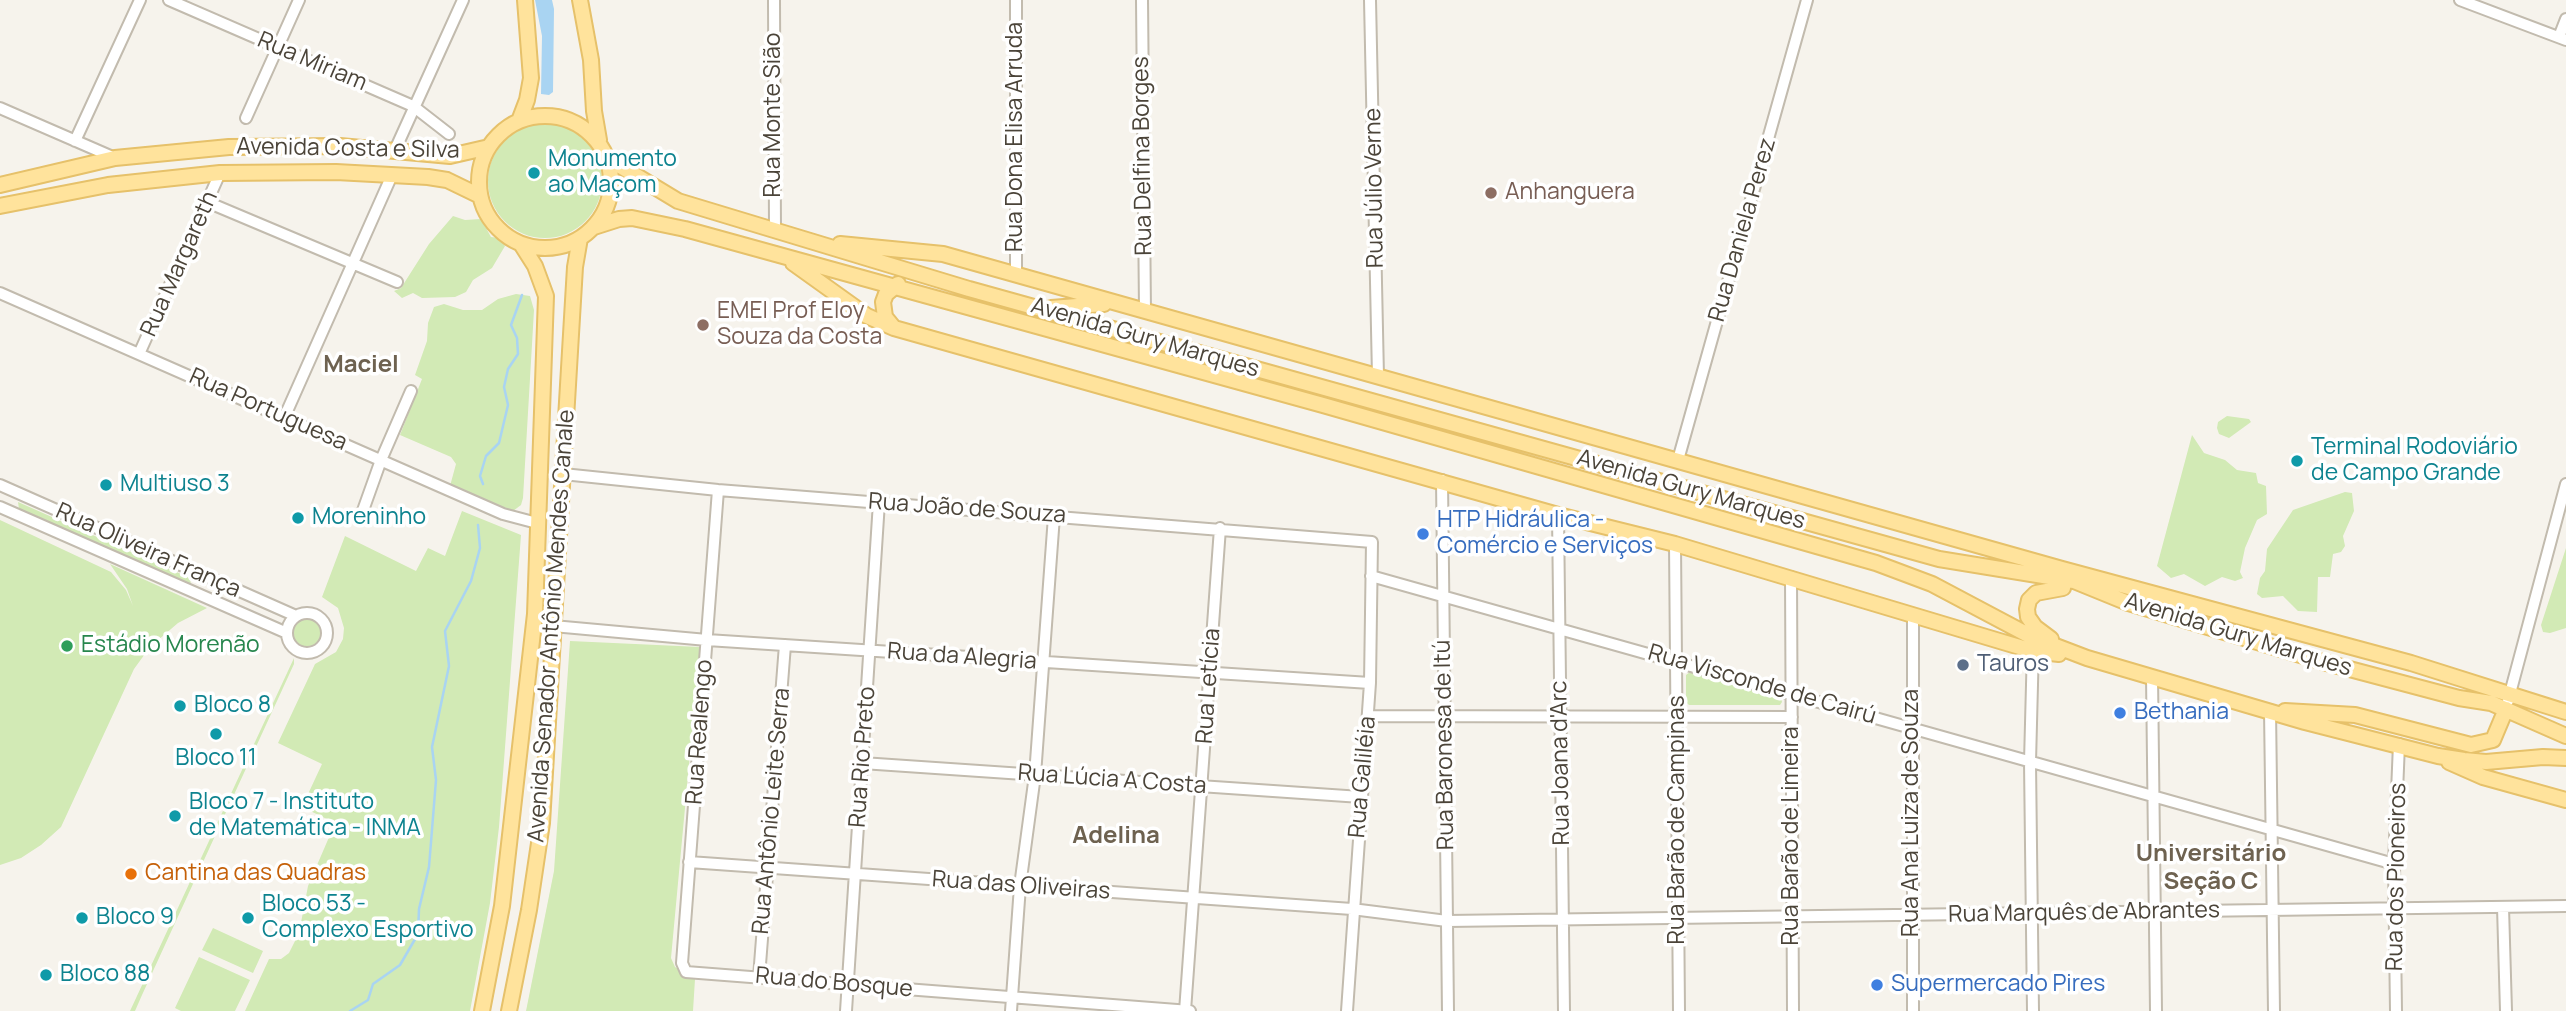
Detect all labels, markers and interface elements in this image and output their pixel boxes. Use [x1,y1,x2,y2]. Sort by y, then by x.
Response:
street label: Rua Dona Elisa Arruda [1002,22,1030,252]
street label: Rua Miriam [253,27,371,97]
street label: Rua Monte Sião [760,33,788,197]
street label: Rua Delfina Borges [1127,56,1159,256]
street label: Rua Júlio Verne [1360,108,1390,268]
street label: Avenida Costa e Silva [236,133,460,165]
street label: Rua Daniela Perez [1704,135,1782,325]
place label: Monumento ao Maçom [548,146,677,200]
marker: Monumento ao Maçom [526,165,542,181]
place label: Anhanguera [1505,179,1635,207]
marker: Anhanguera [1483,185,1499,201]
street label: Rua Margareth [136,187,224,341]
street label: Avenida Gury Marques [1028,292,1262,384]
place label: EMEI Prof Eloy Souza da Costa [717,298,882,352]
marker: EMEI Prof Eloy Souza da Costa [695,317,711,333]
district label: Maciel [323,351,399,379]
street label: Rua Portuguesa [185,363,351,457]
street label: Avenida Senador Antônio Mendes Canale [523,409,581,843]
place label: Terminal Rodoviário de Campo Grande [2311,434,2518,488]
street label: Avenida Gury Marques [1574,444,1808,536]
marker: Terminal Rodoviário de Campo Grande [2289,453,2305,469]
place label: Multiuso 3 [120,471,230,499]
marker: Multiuso 3 [98,477,114,493]
street label: Rua João de Souza [867,488,1067,530]
street label: Rua Oliveira França [51,498,245,604]
place label: Moreninho [312,504,426,532]
place label: HTP Hidráulica - Comércio e Serviços [1437,507,1653,561]
marker: Moreninho [290,510,306,526]
marker: HTP Hidráulica - Comércio e Serviços [1415,526,1431,542]
street label: Avenida Gury Marques [2121,587,2355,683]
street label: Rua Letícia [1191,627,1227,745]
place label: Estádio Morenão [81,632,260,660]
marker: Estádio Morenão [59,638,75,654]
street label: Rua da Alegria [886,638,1038,676]
street label: Rua Visconde de Cairú [1645,639,1879,731]
street label: Rua Baronesa de Itú [1429,640,1461,850]
place label: Tauros [1977,651,2049,679]
marker: Tauros [1955,657,1971,673]
street label: Rua Realengo [681,659,719,805]
street label: Rua Joana d'Arc [1546,680,1576,846]
street label: Rua Rio Preto [844,686,882,828]
street label: Rua Antônio Leite Serra [747,687,797,935]
street label: Rua Ana Luiza de Souza [1898,689,1926,937]
place label: Bloco 8 [194,692,271,720]
street label: Rua Barão de Campinas [1664,695,1692,945]
marker: Bloco 8 [172,698,188,714]
place label: Bethania [2134,699,2229,727]
marker: Bethania [2112,705,2128,721]
street label: Rua Galiléia [1344,715,1382,839]
marker: Bloco 11 [208,726,224,742]
street label: Rua Barão de Limeira [1778,727,1806,945]
place label: Bloco 11 [175,745,257,773]
street label: Rua Lúcia A Costa [1017,760,1207,800]
street label: Rua dos Pioneiros [2382,783,2412,971]
place label: Bloco 7 - Instituto de Matemática - INMA [189,789,421,843]
marker: Bloco 7 - Instituto de Matemática - INMA [167,808,183,824]
district label: Adelina [1072,822,1160,850]
district label: Universitário Seção C [2136,840,2286,896]
place label: Cantina das Quadras [145,860,366,888]
marker: Cantina das Quadras [123,866,139,882]
street label: Rua das Oliveiras [931,866,1111,906]
place label: Bloco 53 - Complexo Esportivo [262,891,474,945]
street label: Rua Marquês de Abrantes [1948,897,2220,929]
place label: Bloco 9 [96,904,174,932]
marker: Bloco 9 [74,910,90,926]
marker: Bloco 53 - Complexo Esportivo [240,910,256,926]
place label: Bloco 88 [60,961,150,989]
street label: Rua do Bosque [754,962,914,1004]
marker: Bloco 88 [38,967,54,983]
place label: Supermercado Pires [1891,971,2105,999]
marker: Supermercado Pires [1869,977,1885,993]

